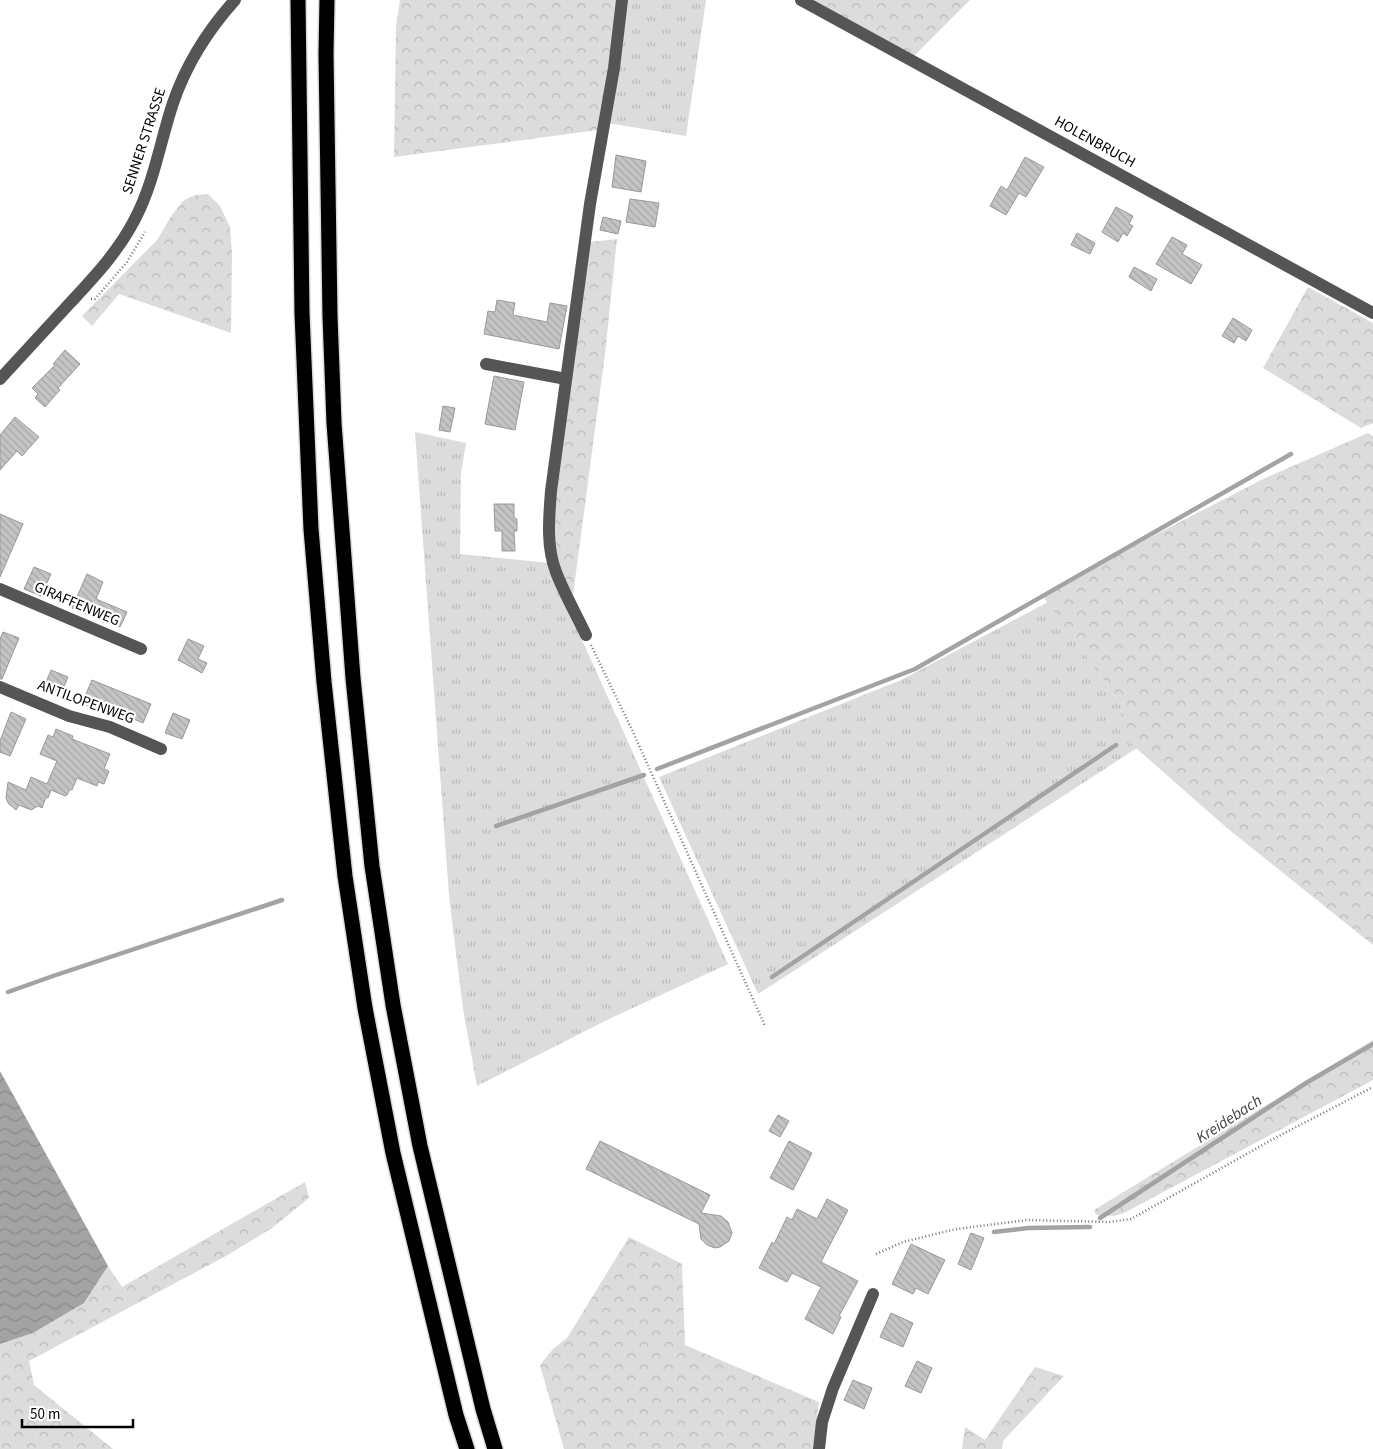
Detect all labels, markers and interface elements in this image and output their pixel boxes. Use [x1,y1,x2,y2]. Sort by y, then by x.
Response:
street label: SENNER STRASSE [117,85,171,197]
street label: HOLENBRUCH [1051,111,1139,173]
street label: GIRAFFENWEG [31,577,123,631]
street label: ANTILOPENWEG [35,675,137,729]
water label: Kreidebach [1192,1090,1266,1148]
scale bar [22,1396,134,1428]
text: 50 m [30,1404,60,1425]

